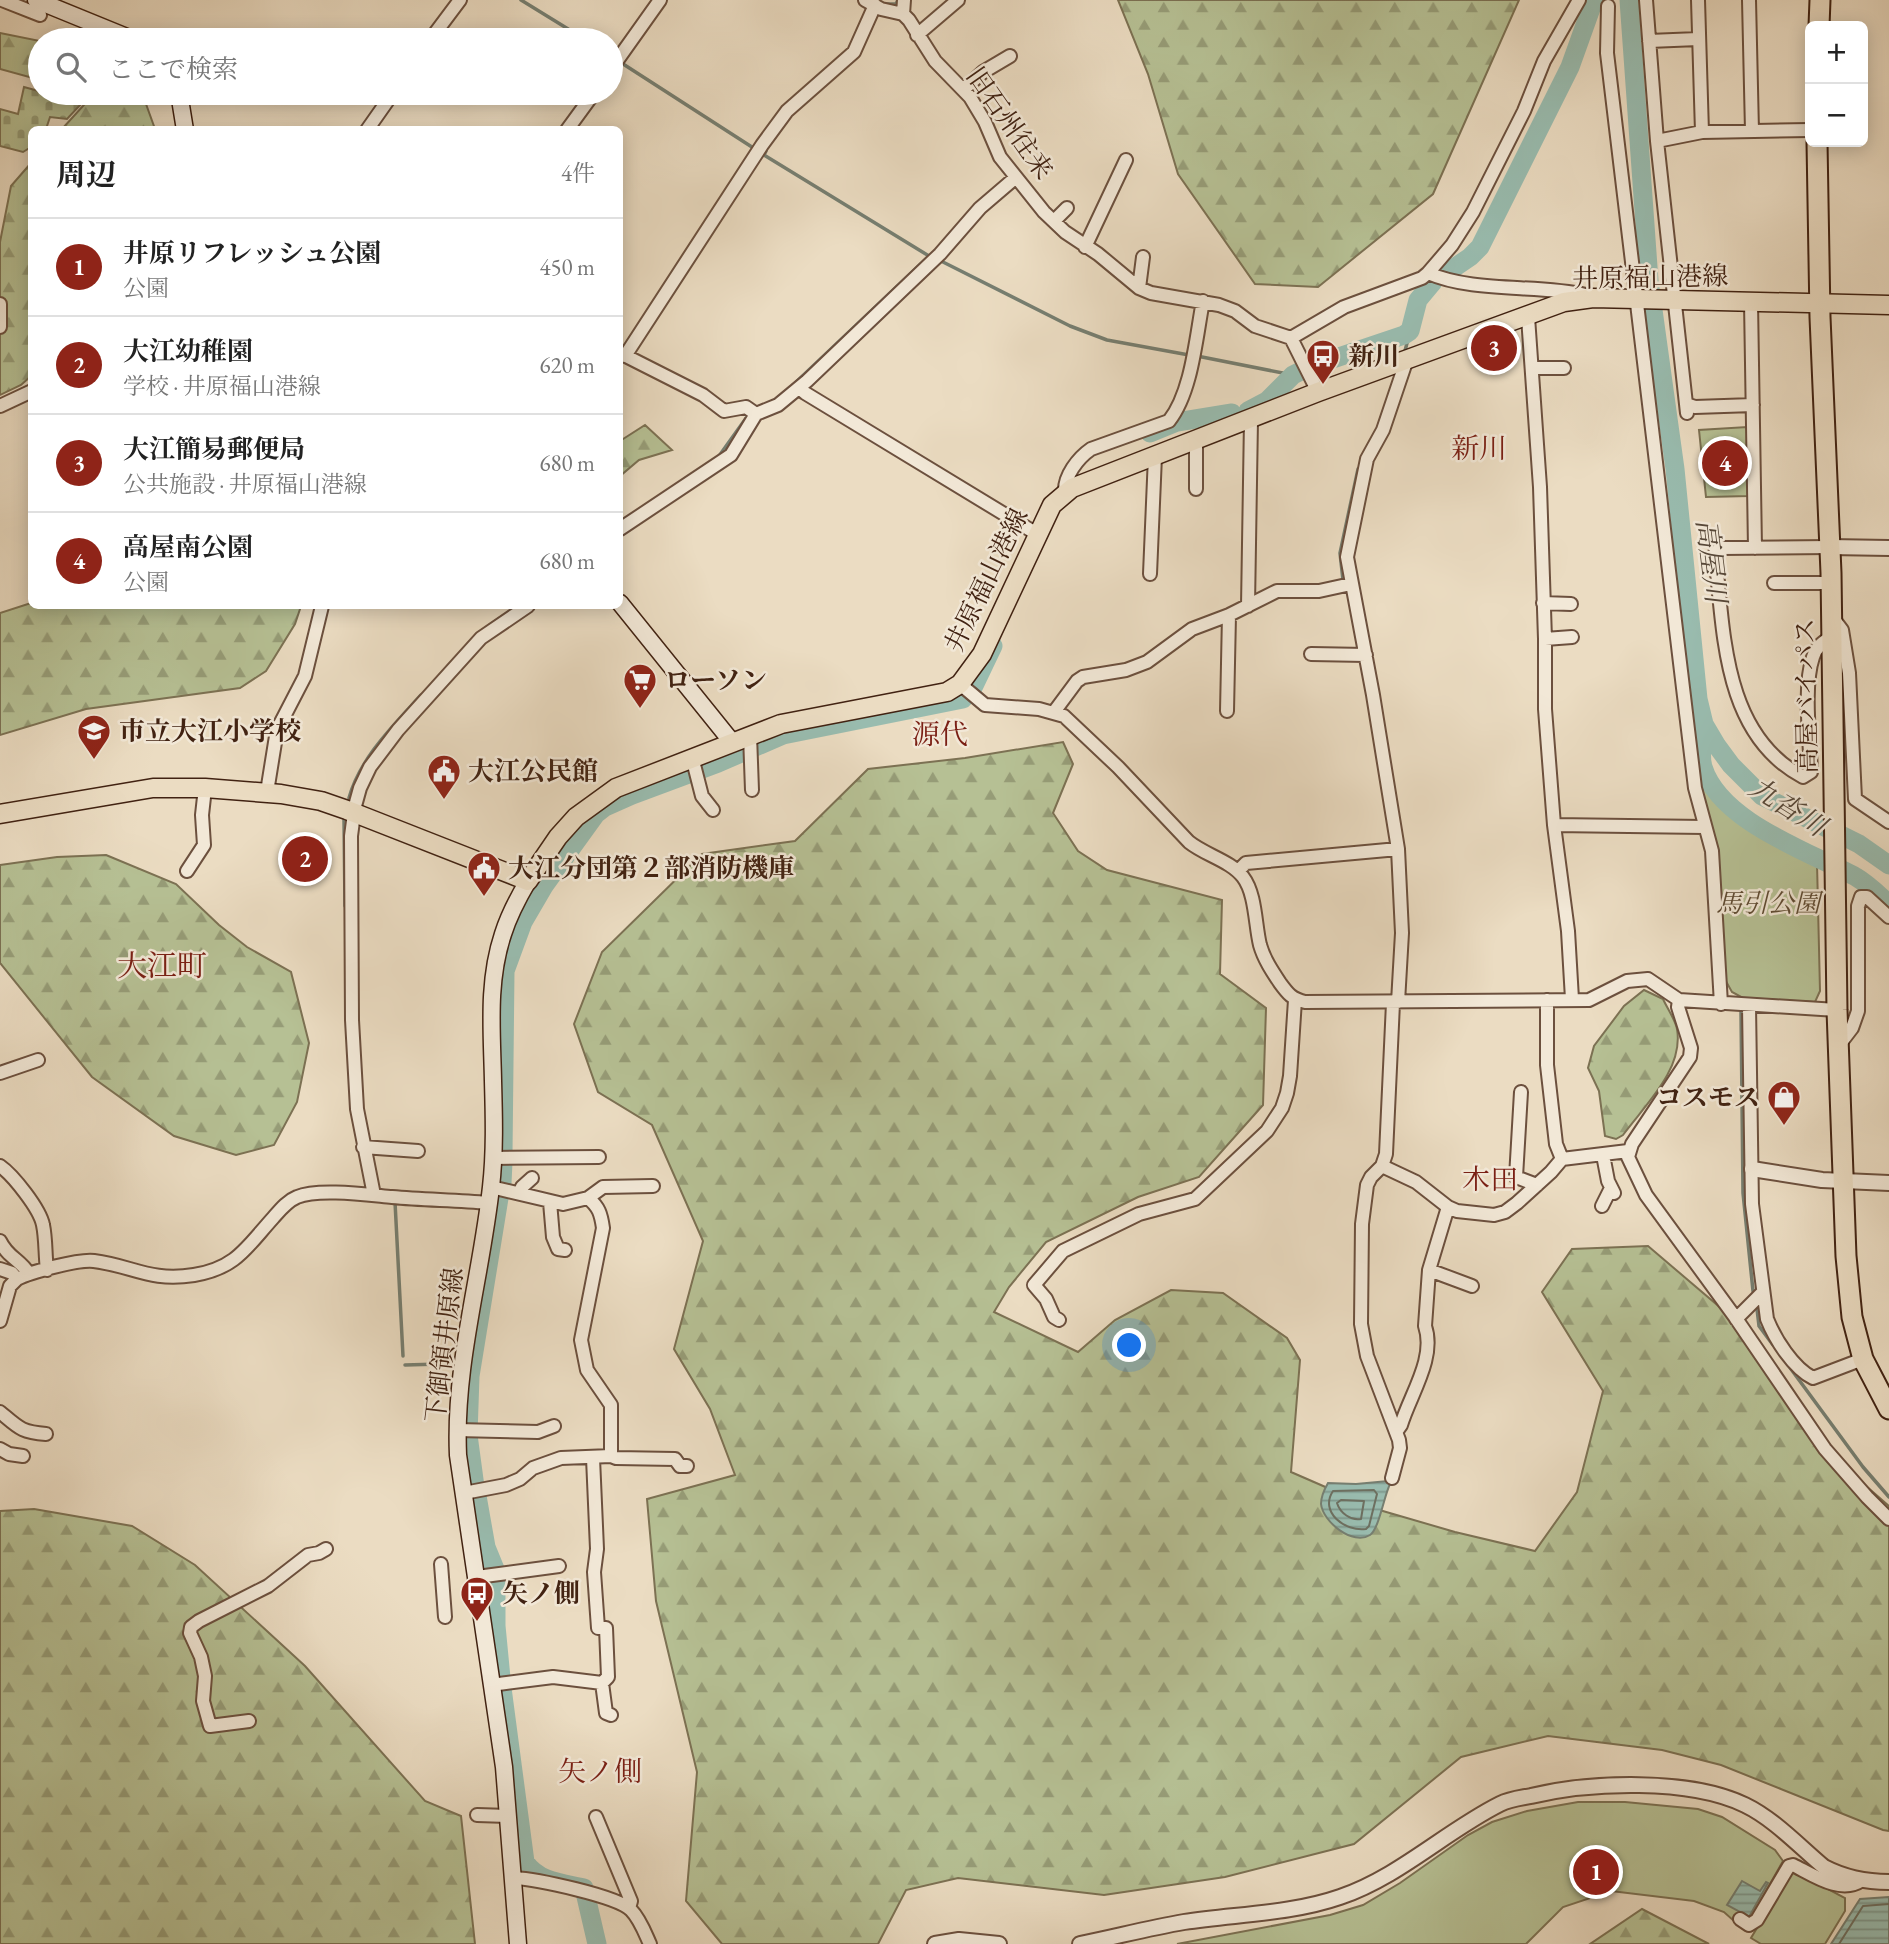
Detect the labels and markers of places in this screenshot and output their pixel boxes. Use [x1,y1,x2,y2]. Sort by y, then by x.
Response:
pin: 3 [1471,322,1517,374]
bus stop icon: 新川 [1304,337,1342,386]
place label: 新川 [1348,339,1400,373]
pin: 4 [1702,437,1748,489]
supermarket icon: ローソン [621,661,659,710]
place label: ローソン [664,663,767,697]
school or university icon: 市立大江小学校 [75,712,113,761]
place label: 市立大江小学校 [119,714,301,748]
public building icon: 大江公民館 [425,752,463,801]
place label: 大江公民館 [468,754,598,788]
pin: 2 [282,833,328,885]
public building icon: 大江分団第２部消防機庫 [465,849,503,898]
place label: 大江分団第２部消防機庫 [508,851,794,885]
shop icon: コスモス [1765,1078,1803,1127]
place label: コスモス [1656,1080,1760,1114]
bus stop icon: 矢ノ側 [458,1574,496,1623]
place label: 矢ノ側 [502,1576,580,1610]
pin: 1 [1573,1846,1619,1898]

